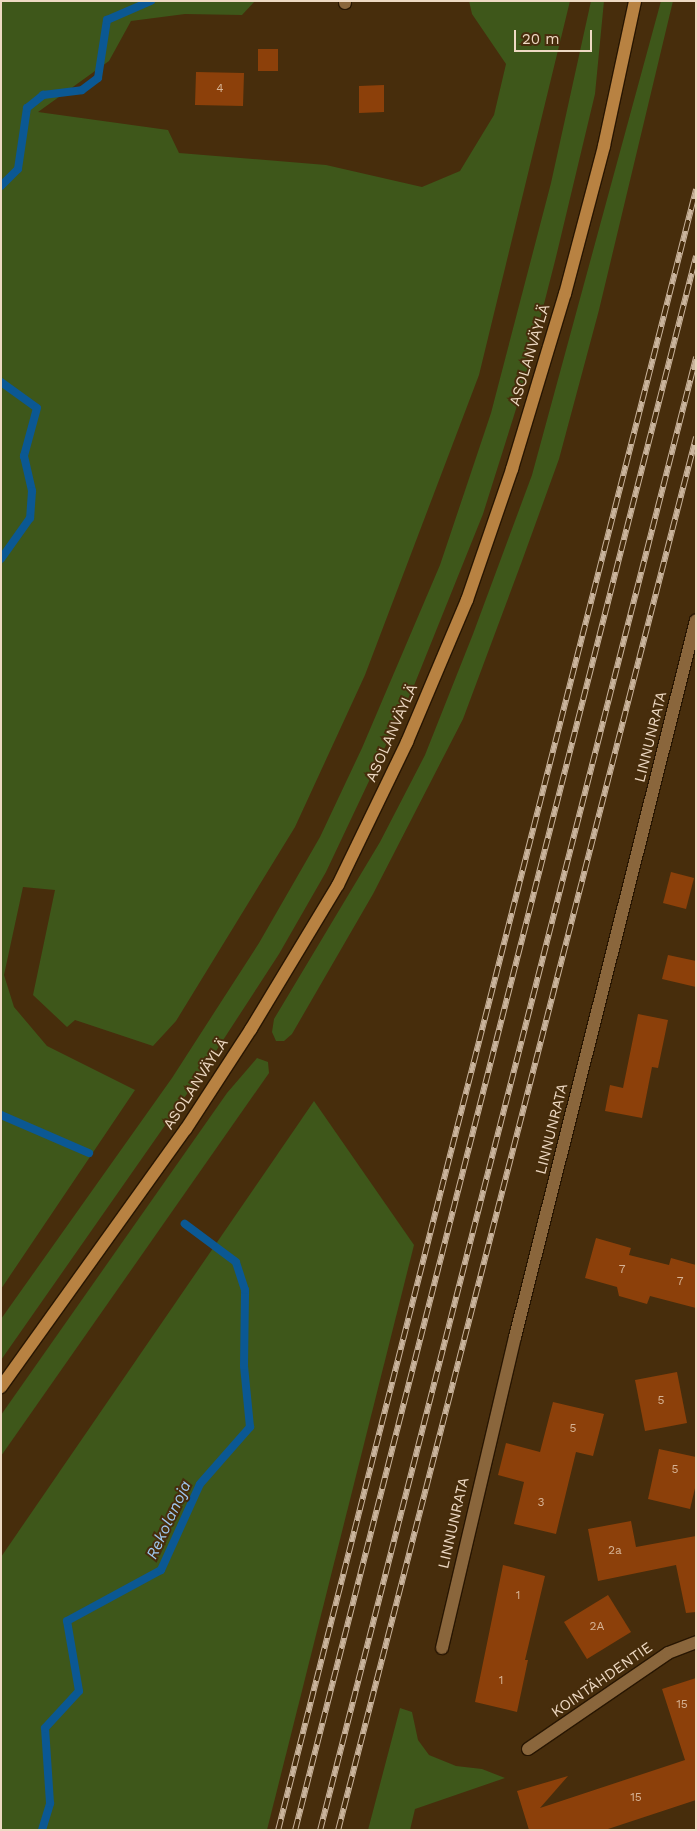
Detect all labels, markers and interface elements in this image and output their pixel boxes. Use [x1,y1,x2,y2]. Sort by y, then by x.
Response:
scale bar [517,20,594,52]
text: 20 m [522,30,560,48]
house number: 4 [216,82,224,96]
street label: ASOLANVÄYLÄ [506,302,554,408]
street label: ASOLANVÄYLÄ [362,681,422,785]
street label: LINNUNRATA [631,690,671,784]
street label: ASOLANVÄYLÄ [160,1035,232,1133]
street label: LINNUNRATA [532,1082,572,1176]
house number: 7 [619,1263,625,1277]
house number: 7 [677,1275,683,1289]
house number: 5 [658,1394,664,1408]
house number: 5 [570,1422,576,1436]
house number: 5 [672,1463,678,1477]
street label: LINNUNRATA [435,1476,473,1570]
water label: Rekolanoja [142,1478,196,1562]
house number: 3 [538,1496,544,1510]
house number: 2a [608,1544,622,1558]
house number: 1 [516,1589,520,1603]
house number: 2A [590,1620,604,1634]
street label: KOINTÄHDENTIE [548,1638,656,1722]
house number: 1 [499,1674,503,1688]
house number: 15 [676,1698,688,1712]
house number: 15 [630,1791,642,1805]

